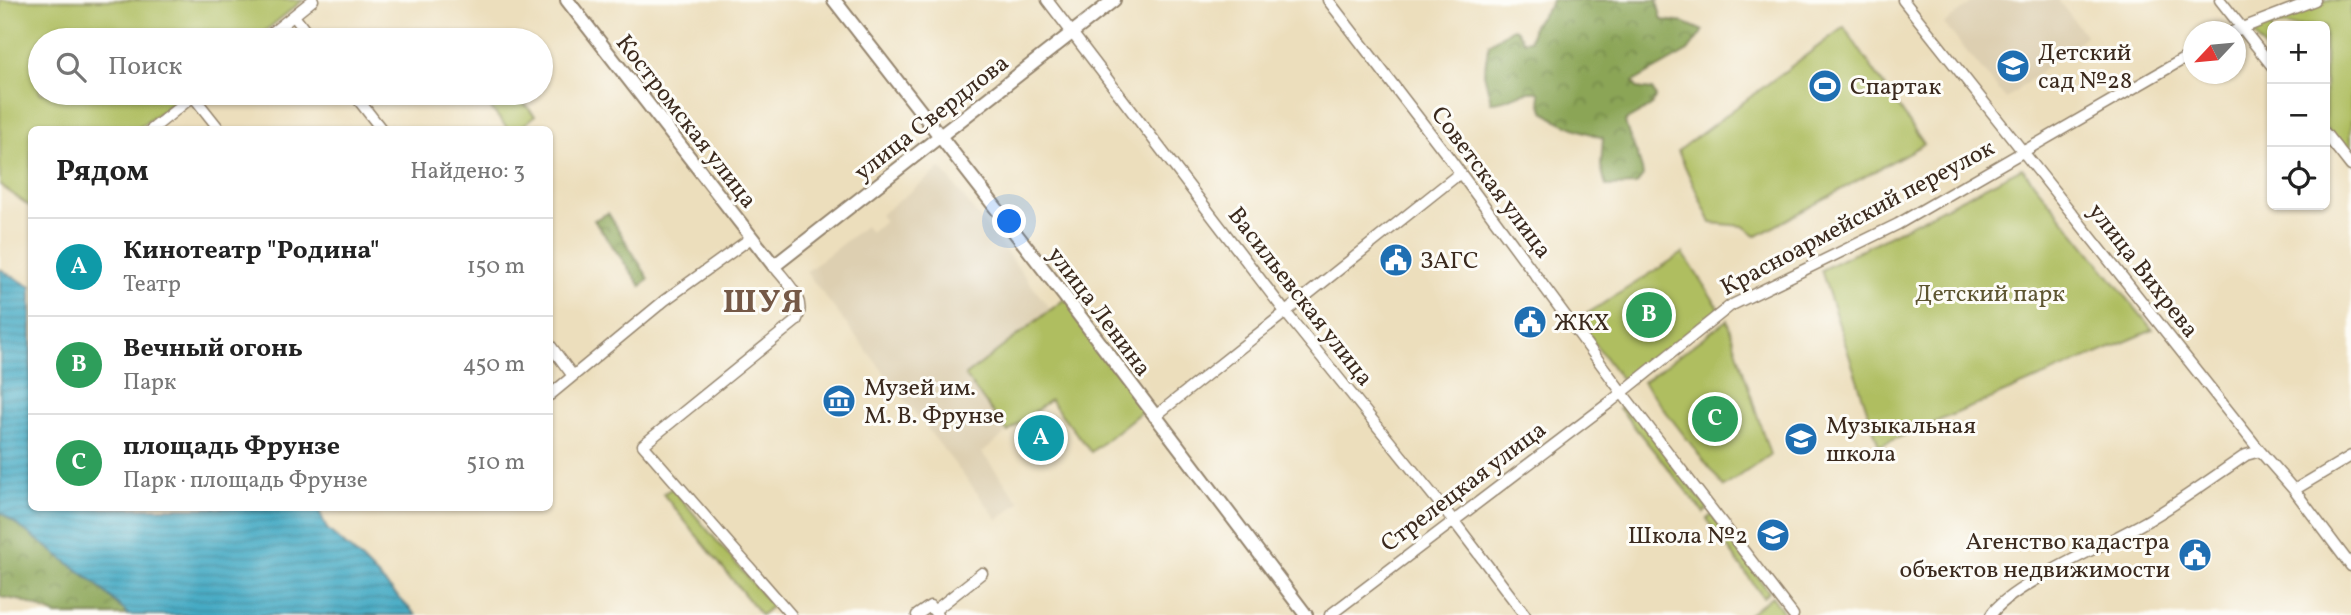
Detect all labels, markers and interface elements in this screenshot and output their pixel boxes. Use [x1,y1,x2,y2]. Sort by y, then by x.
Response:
north arrow [2183,21,2246,84]
map controls [2267,21,2330,210]
button: + [2267,21,2330,84]
search box [28,28,553,105]
street label: Костромская улица [607,28,764,216]
place label: Детский сад №28 [2038,37,2132,99]
street label: улица Свердлова [848,47,1017,190]
school or university icon: Детский сад №28 [1994,47,2032,85]
icon: search [52,48,90,86]
text: Поиск [108,49,182,85]
sports icon: Спартак [1806,67,1844,105]
place label: Спартак [1850,71,1941,105]
button: − [2267,84,2330,147]
street label: Советская улица [1422,100,1559,266]
street label: Красноармейский переулок [1715,132,2001,306]
button: locate [2267,147,2330,210]
text: Рядом [56,151,149,193]
text: Найдено: 3 [410,156,525,188]
street label: улица Вихрева [2079,197,2206,346]
street label: Васильевская улица [1218,200,1380,394]
your location [992,204,1026,238]
text: Кинотеатр "Родина" [123,233,380,269]
street label: улица Ленина [1038,240,1159,384]
public building icon: ЗАГС [1377,241,1415,279]
place label: ЗАГС [1420,245,1479,279]
text: A [71,251,87,283]
text: 150 m [467,251,525,283]
text: Театр [123,269,181,301]
park label: Детский парк [1915,278,2065,312]
district label: ШУЯ [723,282,805,326]
pin: B [1626,289,1672,341]
public building icon: ЖКХ [1511,303,1549,341]
place label: ЖКХ [1554,307,1610,341]
text: Вечный огонь [123,331,303,367]
text: B [71,349,87,381]
text: 450 m [463,349,525,381]
text: Парк [123,367,176,399]
place label: Музей им. М. В. Фрунзе [864,372,1004,434]
museum icon: Музей им. М. В. Фрунзе [820,382,858,420]
pin: C [1692,393,1738,445]
place label: Музыкальная школа [1826,410,1976,472]
pin: A [1018,412,1064,464]
street label: Стрелецкая улица [1374,414,1554,561]
school or university icon: Музыкальная школа [1782,420,1820,458]
text: площадь Фрунзе [123,429,340,465]
text: C [72,447,86,479]
text: 510 m [466,447,525,479]
text: Парк · площадь Фрунзе [123,465,368,497]
school or university icon: Школа №2 [1754,516,1792,554]
place label: Школа №2 [1628,520,1748,554]
place label: Агенство кадастра объектов недвижимости [1900,526,2170,588]
public building icon: Агенство кадастра объектов недвижимости [2176,536,2214,574]

